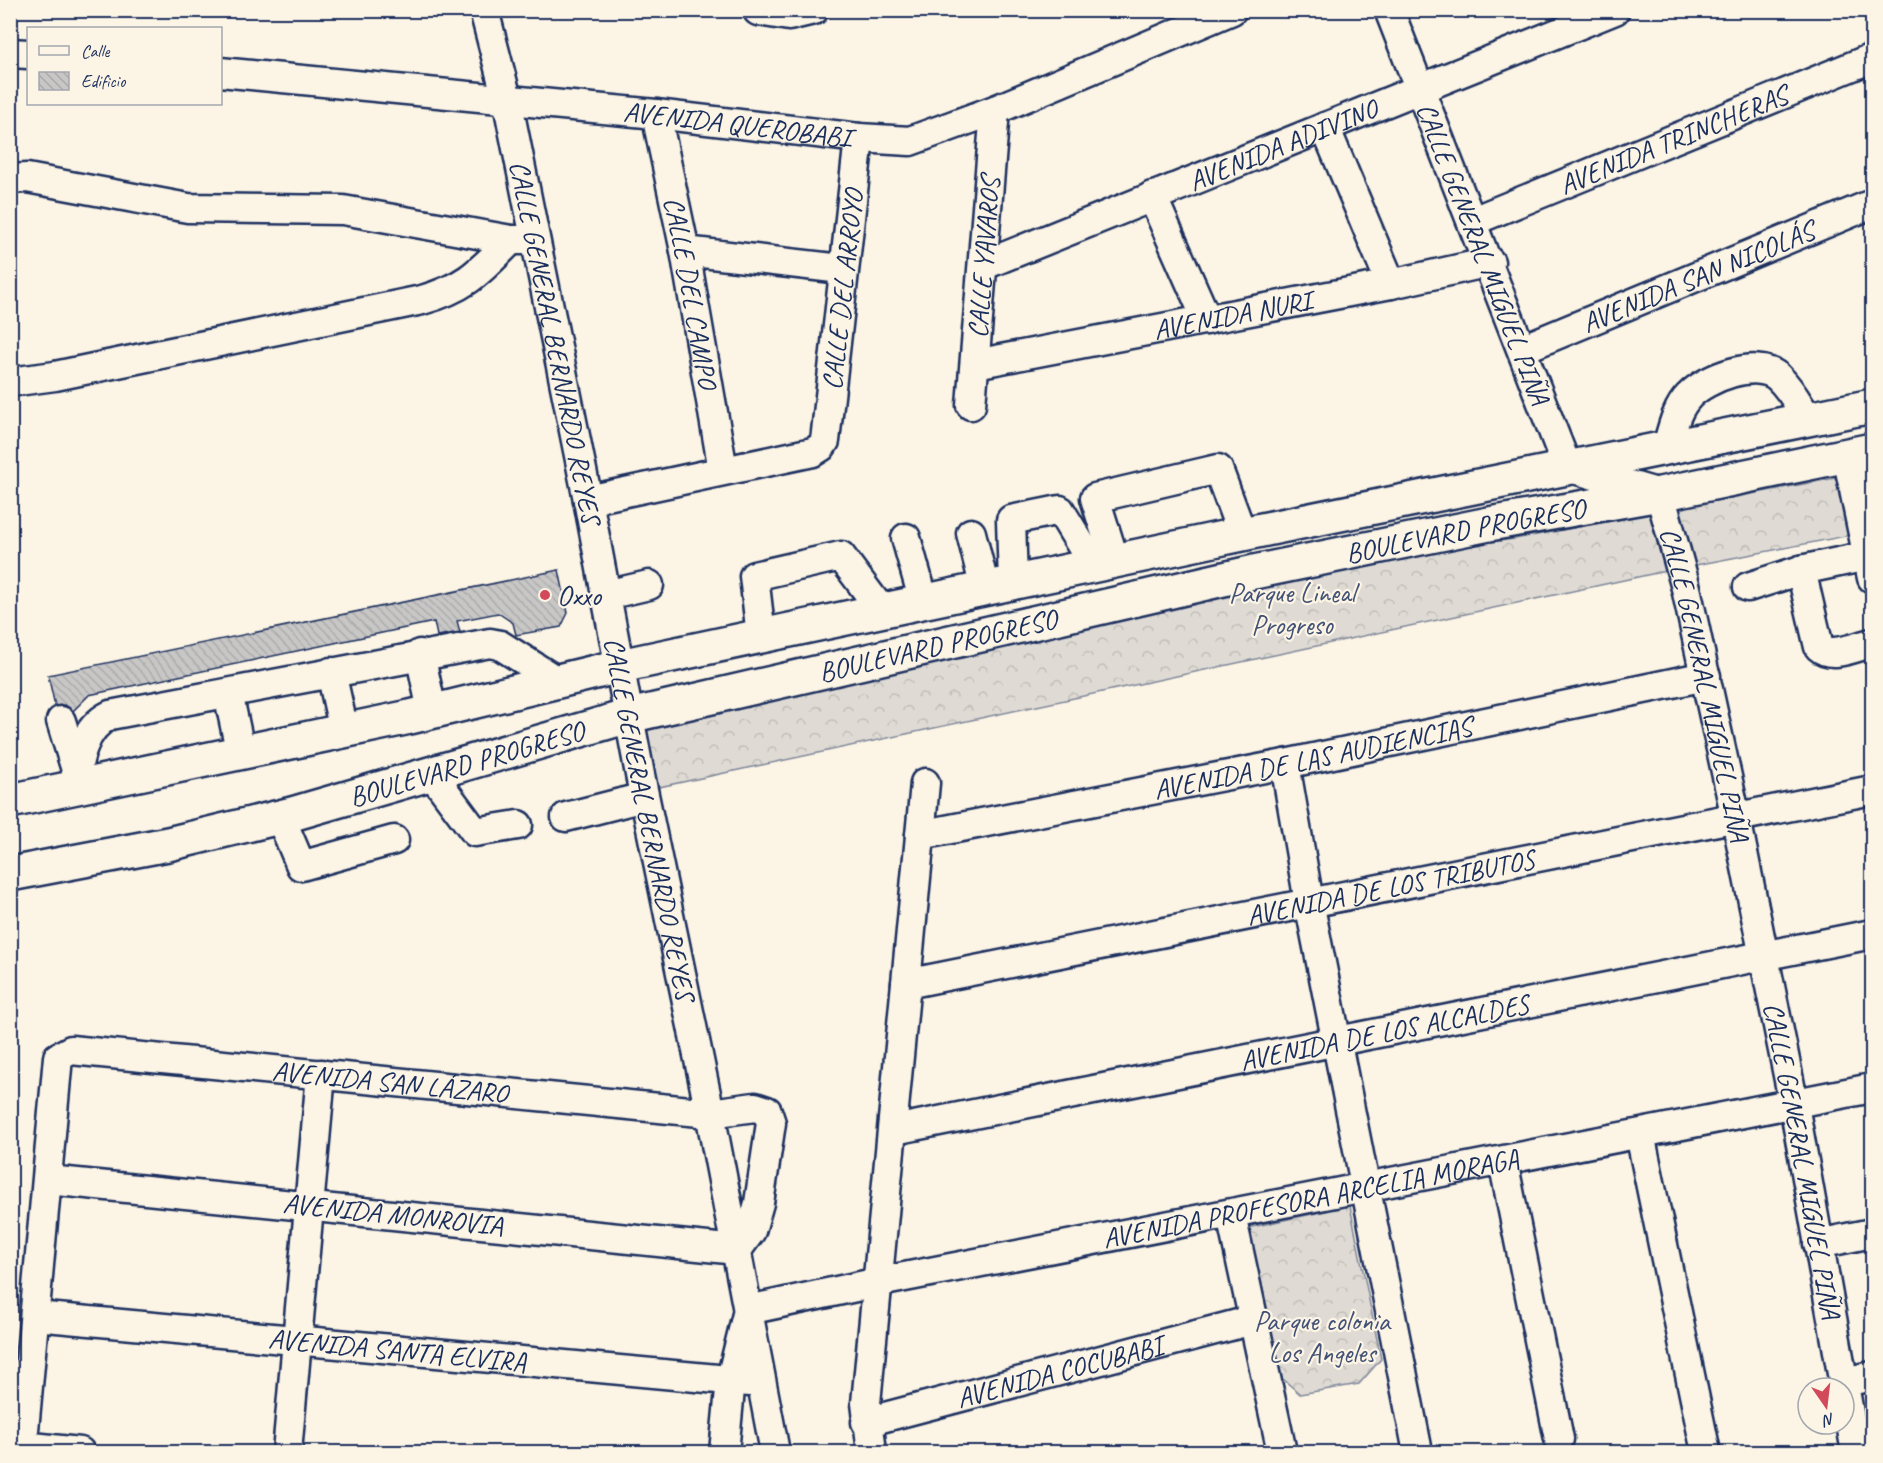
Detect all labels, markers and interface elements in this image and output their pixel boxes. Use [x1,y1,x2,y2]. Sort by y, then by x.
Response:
legend [27,27,222,105]
text: Calle [81,40,110,62]
text: Edificio [81,70,127,92]
street label: AVENIDA TRINCHERAS [1554,75,1797,202]
street label: AVENIDA ADIVINO [1183,89,1385,198]
street label: AVENIDA QUEROBABI [622,93,859,155]
street label: CALLE GENERAL MIGUEL PIÑA [1409,97,1559,411]
street label: CALLE GENERAL BERNARDO REYES [502,158,610,531]
street label: CALLE YAVAROS [959,170,1007,339]
street label: CALLE DEL ARROYO [813,185,871,391]
street label: CALLE DEL CAMPO [656,194,727,394]
street label: AVENIDA SAN NICOLÁS [1576,211,1824,340]
street label: AVENIDA NURI [1150,281,1320,347]
street label: BOULEVARD PROGRESO [1342,489,1591,570]
street label: CALLE GENERAL MIGUEL PIÑA [1653,523,1758,846]
park label: Parque Lineal Progreso [1229,575,1360,642]
place label: Oxxo [557,578,603,613]
marker: Oxxo [538,588,552,602]
street label: BOULEVARD PROGRESO [815,600,1063,689]
street label: CALLE GENERAL BERNARDO REYES [597,635,705,1008]
street label: AVENIDA DE LAS AUDIENCIAS [1150,707,1480,807]
street label: BOULEVARD PROGRESO [345,712,591,814]
street label: AVENIDA DE LOS TRIBUTOS [1243,840,1541,933]
street label: AVENIDA DE LOS ALCALDES [1237,985,1535,1078]
street label: CALLE GENERAL MIGUEL PIÑA [1756,999,1850,1323]
street label: AVENIDA SAN LÁZARO [271,1052,512,1111]
street label: AVENIDA PROFESORA ARCELIA MORAGA [1100,1140,1522,1255]
street label: AVENIDA MONROVIA [282,1185,505,1243]
park label: Parque colonia Los Angeles [1254,1303,1392,1370]
street label: AVENIDA SANTA ELVIRA [267,1320,529,1379]
street label: AVENIDA COCUBABI [952,1326,1172,1415]
north arrow [1796,1376,1856,1436]
text: N [1819,1409,1837,1431]

